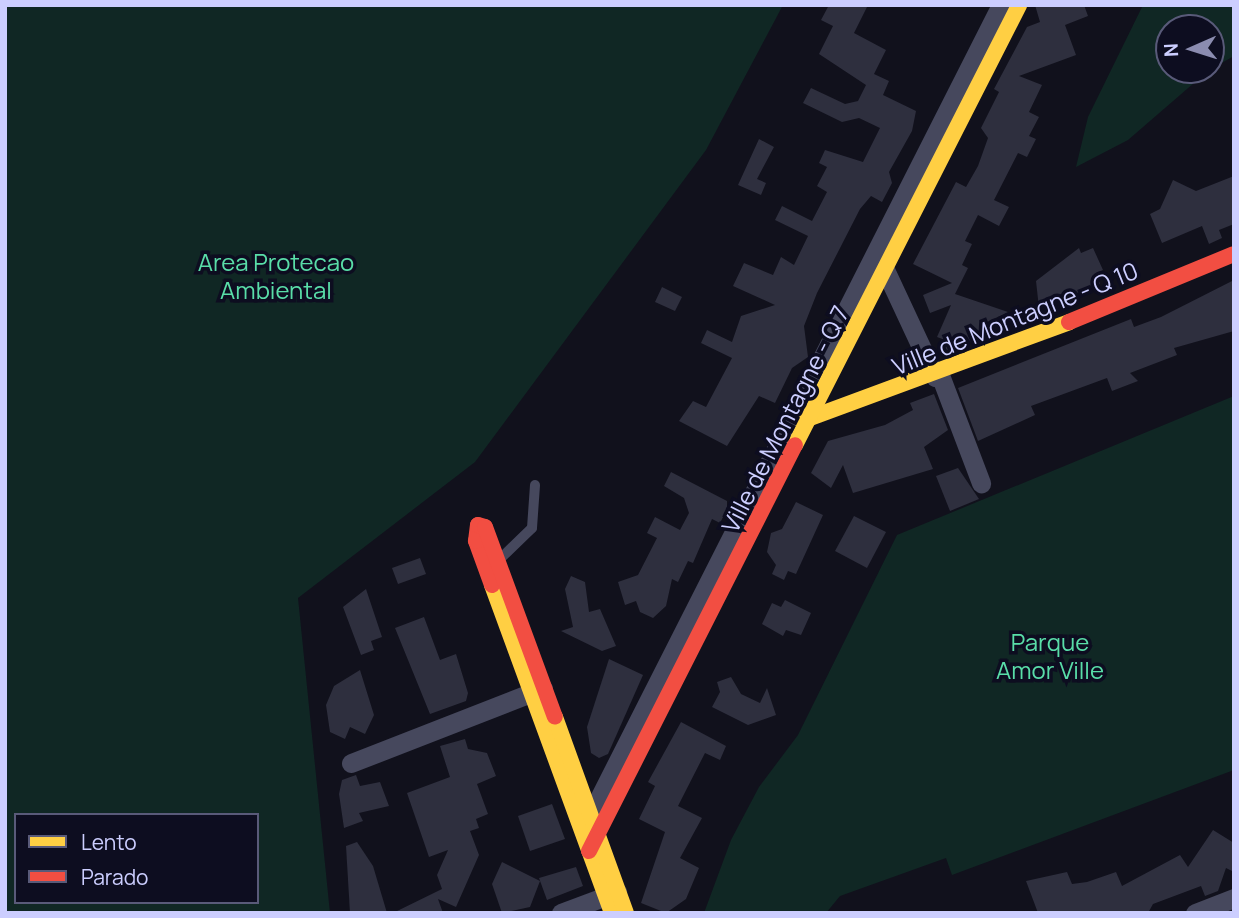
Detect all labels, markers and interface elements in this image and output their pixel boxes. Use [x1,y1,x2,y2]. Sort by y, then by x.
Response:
north arrow [1155,14,1225,84]
text: N [1158,42,1184,57]
park label: Area Protecao Ambiental [198,248,354,304]
street label: Ville de Montagne - Q 10 [888,255,1142,381]
street label: Ville de Montagne - Q 7 [715,301,855,537]
park label: Parque Amor Ville [996,628,1104,684]
legend [14,813,259,904]
text: Lento [81,828,137,856]
text: Parado [81,863,149,891]

